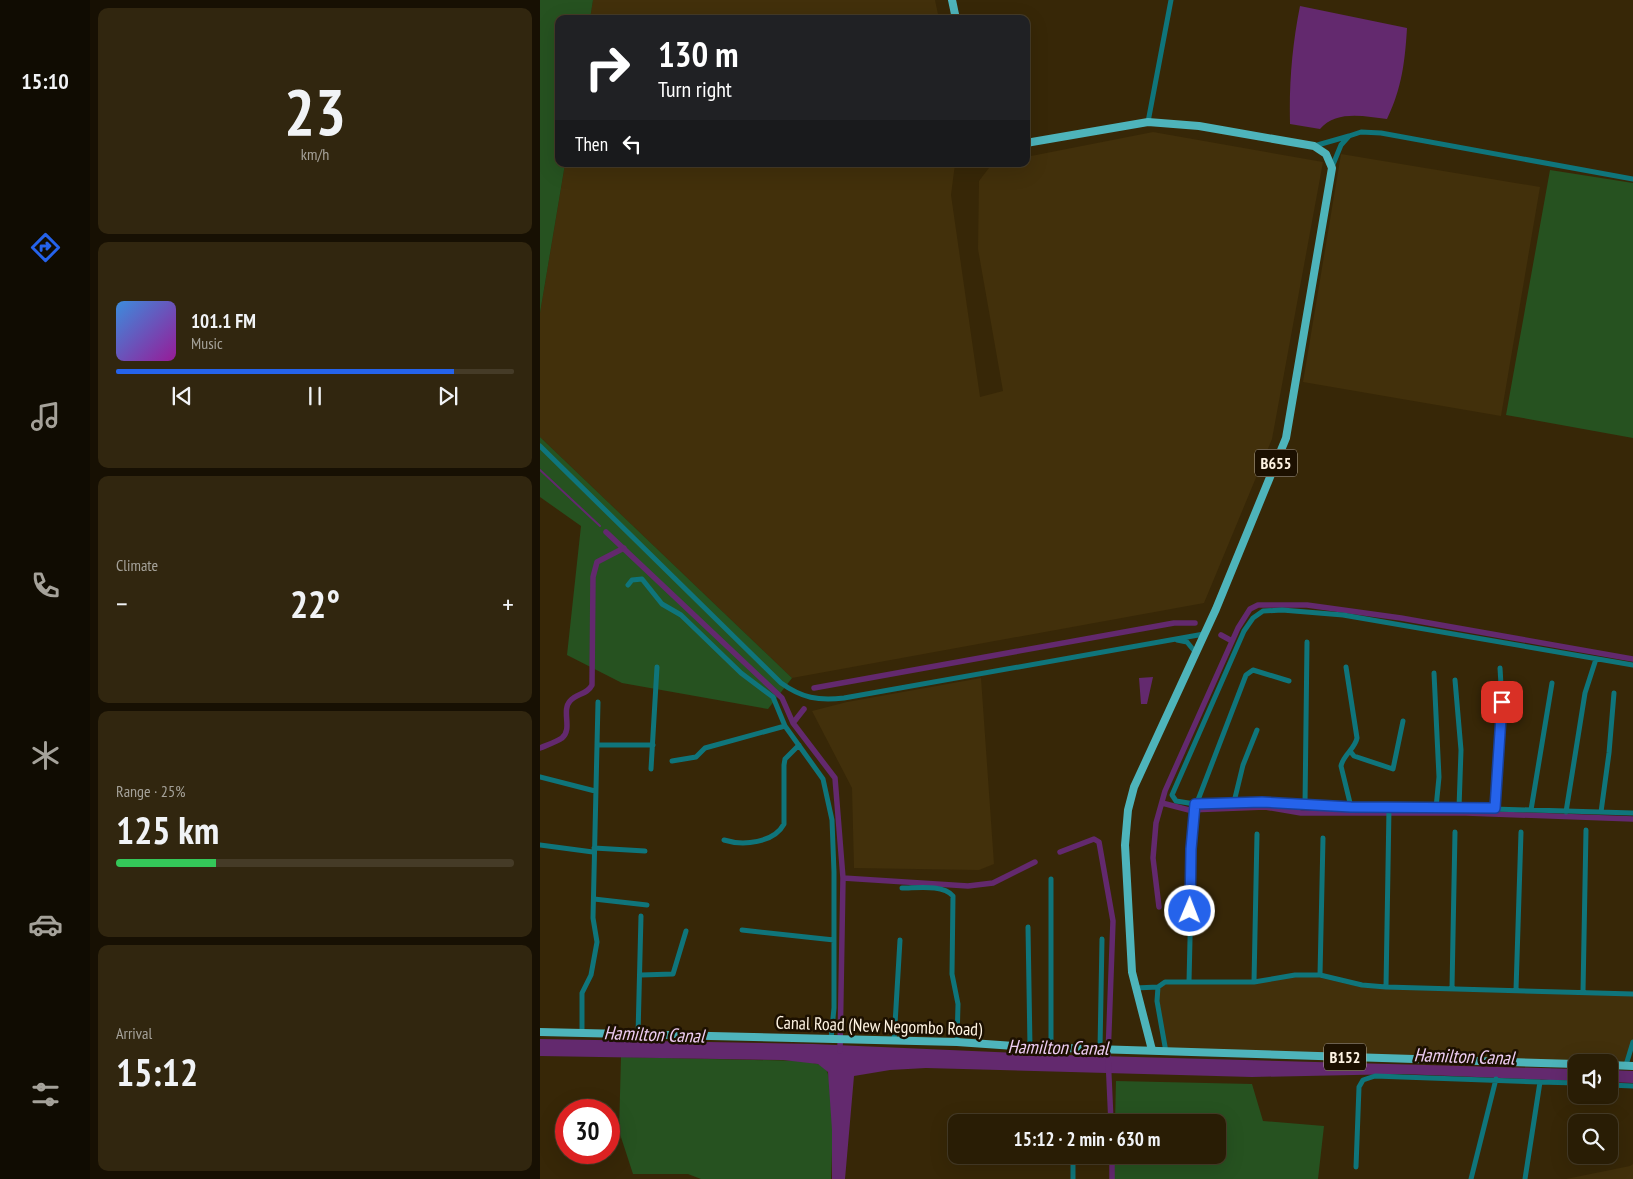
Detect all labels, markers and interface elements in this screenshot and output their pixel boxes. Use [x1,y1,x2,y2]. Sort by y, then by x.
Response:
text: 130 m [658,31,739,77]
icon: right [575,35,640,100]
text: 15:10 [21,67,69,95]
text: 23 [284,69,346,153]
text: Turn right [658,75,732,103]
icon: left [618,130,646,158]
text: Then [575,132,608,156]
text: km/h [301,144,329,164]
icon: directions [28,230,63,265]
text: 101.1 FM [191,309,256,333]
text: Music [191,333,223,353]
icon: previous [168,382,196,410]
icon: pause [301,382,329,410]
icon: next [434,382,462,410]
icon: music [28,399,63,434]
road number: B655 [1255,449,1297,476]
text: Climate [116,555,158,575]
icon: phone [28,568,63,603]
text: 22° [290,579,340,628]
text: − [116,585,128,622]
text: + [502,585,514,622]
pin [1481,681,1523,723]
icon: arrive [1488,688,1516,716]
icon: climate [28,738,63,773]
text: Range · 25% [116,781,185,801]
text: 125 km [116,805,219,854]
position arrow [1163,884,1215,936]
icon: car [28,907,63,942]
street label: Canal Road (New Negombo Road) [775,1010,983,1041]
water label: Hamilton Canal [603,1020,706,1048]
text: Arrival [116,1023,152,1043]
water label: Hamilton Canal [1007,1034,1110,1060]
water label: Hamilton Canal [1413,1042,1516,1070]
road number: B152 [1324,1044,1366,1070]
text: 15:12 [116,1047,198,1096]
map controls [1568,1054,1618,1164]
button: sound [1568,1054,1618,1104]
icon: filters [28,1077,63,1112]
speed limit sign: 30 [555,1099,620,1164]
button: search [1568,1114,1618,1164]
text: 15:12 · 2 min · 630 m [1014,1127,1160,1151]

